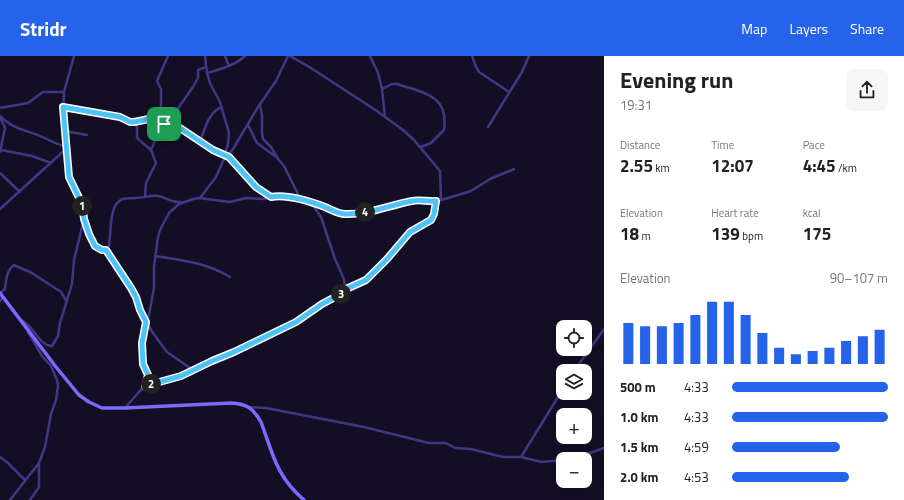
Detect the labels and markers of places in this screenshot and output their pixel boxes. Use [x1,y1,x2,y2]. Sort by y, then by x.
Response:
pin [147,107,181,141]
pin: 1 [72,196,92,216]
pin: 4 [355,202,375,222]
pin: 3 [331,284,351,304]
pin: 2 [141,374,161,394]

